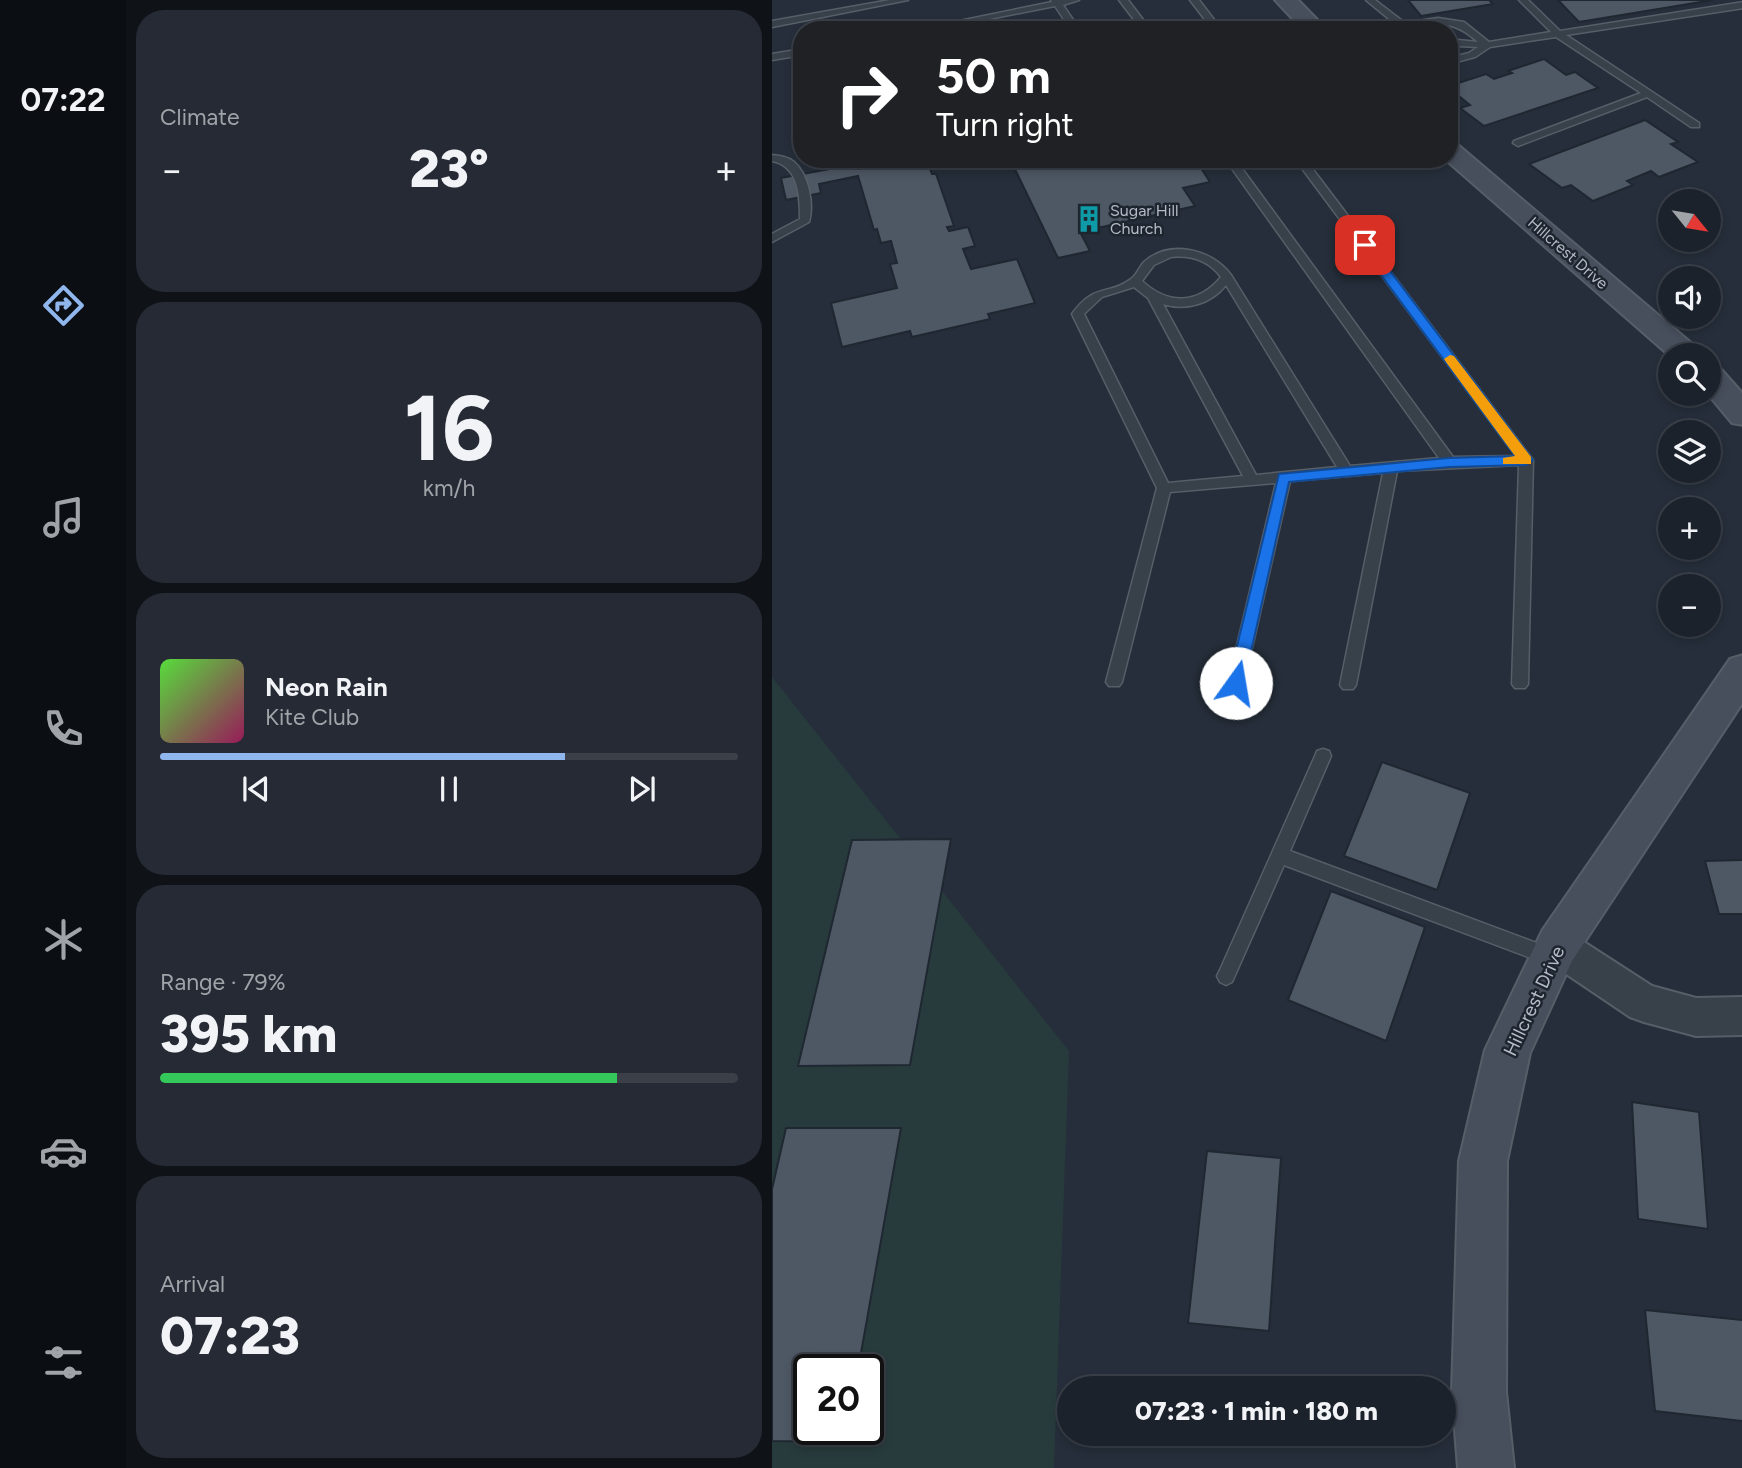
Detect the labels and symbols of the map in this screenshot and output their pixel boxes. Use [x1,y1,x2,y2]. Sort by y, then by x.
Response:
north arrow [1658,189,1720,252]
place label: Sugar Hill Church [1110,201,1178,238]
building icon: Sugar Hill Church [1074,204,1104,234]
street label: Hillcrest Drive [1524,213,1612,293]
pin [1335,215,1395,275]
position arrow [1199,646,1273,720]
street label: Hillcrest Drive [1498,942,1570,1060]
speed limit sign: 20 [793,1354,884,1445]

